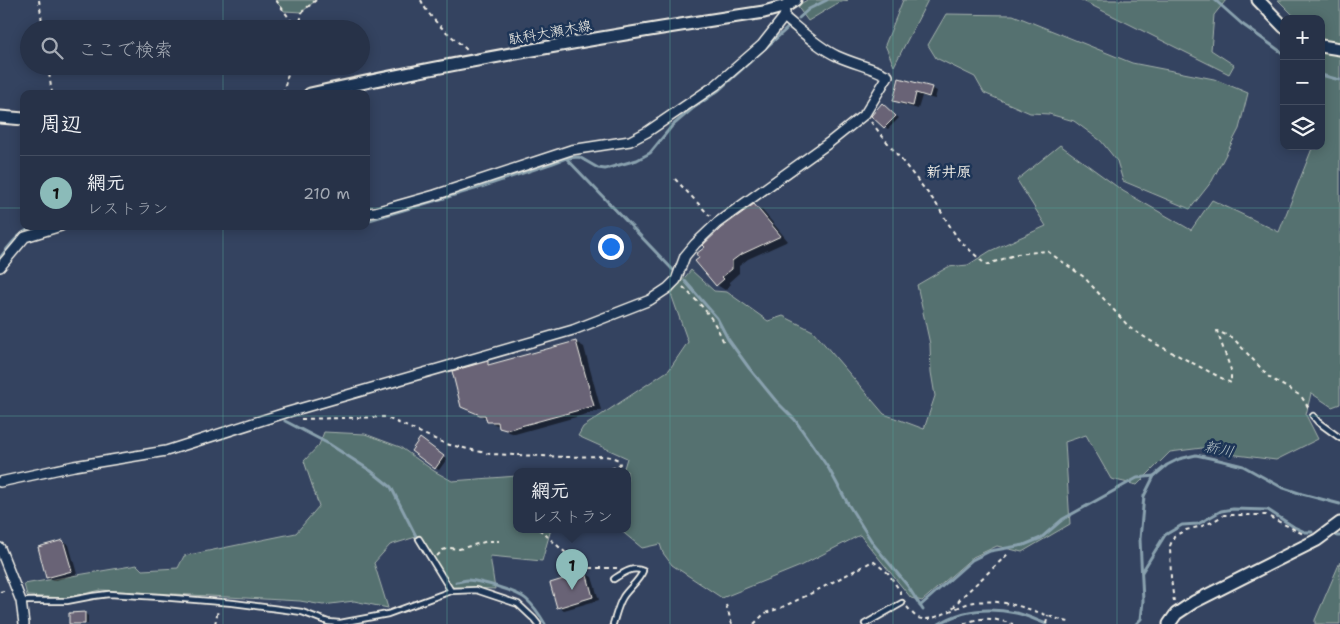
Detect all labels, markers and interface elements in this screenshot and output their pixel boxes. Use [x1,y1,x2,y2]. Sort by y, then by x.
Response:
map controls [1280,15,1325,150]
button: + [1280,15,1325,60]
street label: 駄科大瀬木線 [507,16,593,48]
search box [20,20,370,75]
icon: search [38,34,66,62]
text: ここで検索 [78,37,173,62]
button: − [1280,60,1325,105]
button: layers [1280,105,1325,150]
text: 周辺 [40,110,82,138]
district label: 新井原 [926,162,972,182]
text: 網元 [87,170,125,195]
text: 1 [52,183,60,204]
text: 210 m [303,183,350,204]
text: レストラン [87,198,168,219]
your location [598,234,624,260]
water label: 新川 [1202,436,1236,462]
popup [513,468,631,533]
text: 網元 [531,478,569,503]
text: レストラン [531,506,613,527]
pin: 1 [556,549,588,590]

